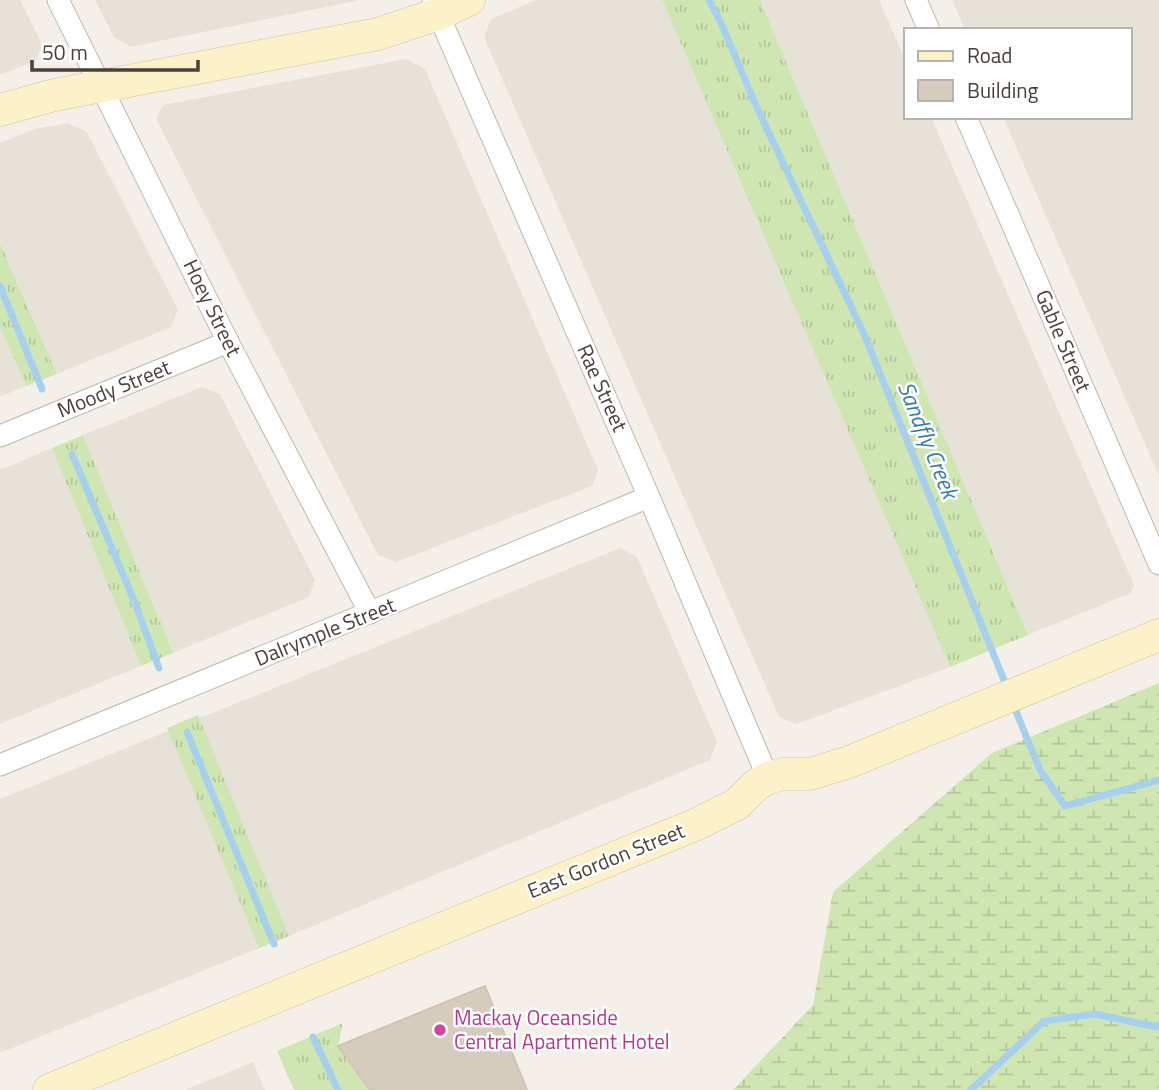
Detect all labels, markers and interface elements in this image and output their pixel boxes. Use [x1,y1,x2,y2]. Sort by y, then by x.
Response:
scale bar [32,28,198,72]
legend [904,28,1131,119]
text: 50 m [42,36,88,68]
text: Road [967,39,1012,71]
text: Building [967,74,1039,106]
street label: Hoey Street [176,254,250,362]
street label: Gable Street [1028,284,1100,397]
street label: Rae Street [569,339,637,437]
street label: Moody Street [52,351,176,425]
water label: Sandfly Creek [889,376,969,506]
street label: Dalrymple Street [249,588,400,674]
street label: East Gordon Street [522,814,690,906]
place label: Mackay Oceanside Central Apartment Hotel [454,1001,670,1057]
marker: Mackay Oceanside Central Apartment Hotel [432,1022,448,1038]

